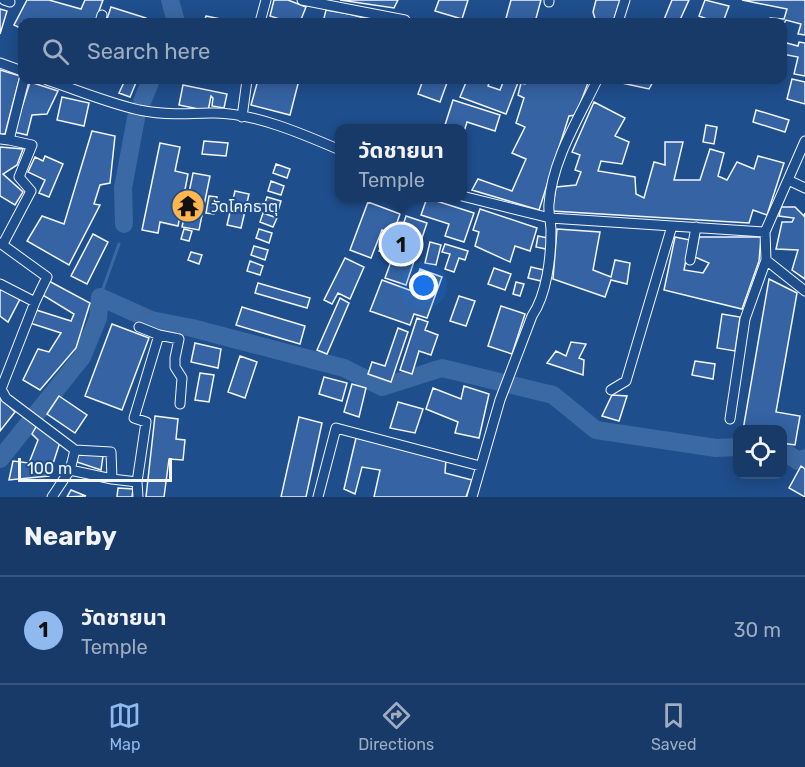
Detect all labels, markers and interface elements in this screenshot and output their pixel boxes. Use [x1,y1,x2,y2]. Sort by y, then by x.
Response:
search box [18,18,787,84]
icon: search [39,35,72,68]
text: Search here [87,38,210,65]
popup [335,124,467,202]
text: วัดชายนา [358,137,444,164]
text: Temple [358,168,425,192]
temple icon: วัดโคกธาตุ [170,188,206,224]
place label: วัดโคกธาตุ [211,197,278,216]
pin: 1 [382,222,420,266]
your location [409,271,438,300]
map controls [733,425,787,479]
button: locate [733,425,787,479]
scale bar [18,455,172,482]
text: 100 m [27,459,72,478]
text: Nearby [24,521,117,552]
text: วัดชายนา [81,604,166,631]
text: 1 [39,618,48,642]
text: 30 m [734,618,781,642]
text: Temple [81,635,148,659]
tab: Map [108,699,141,754]
tab: Directions [358,699,434,754]
tab: Saved [651,699,697,754]

